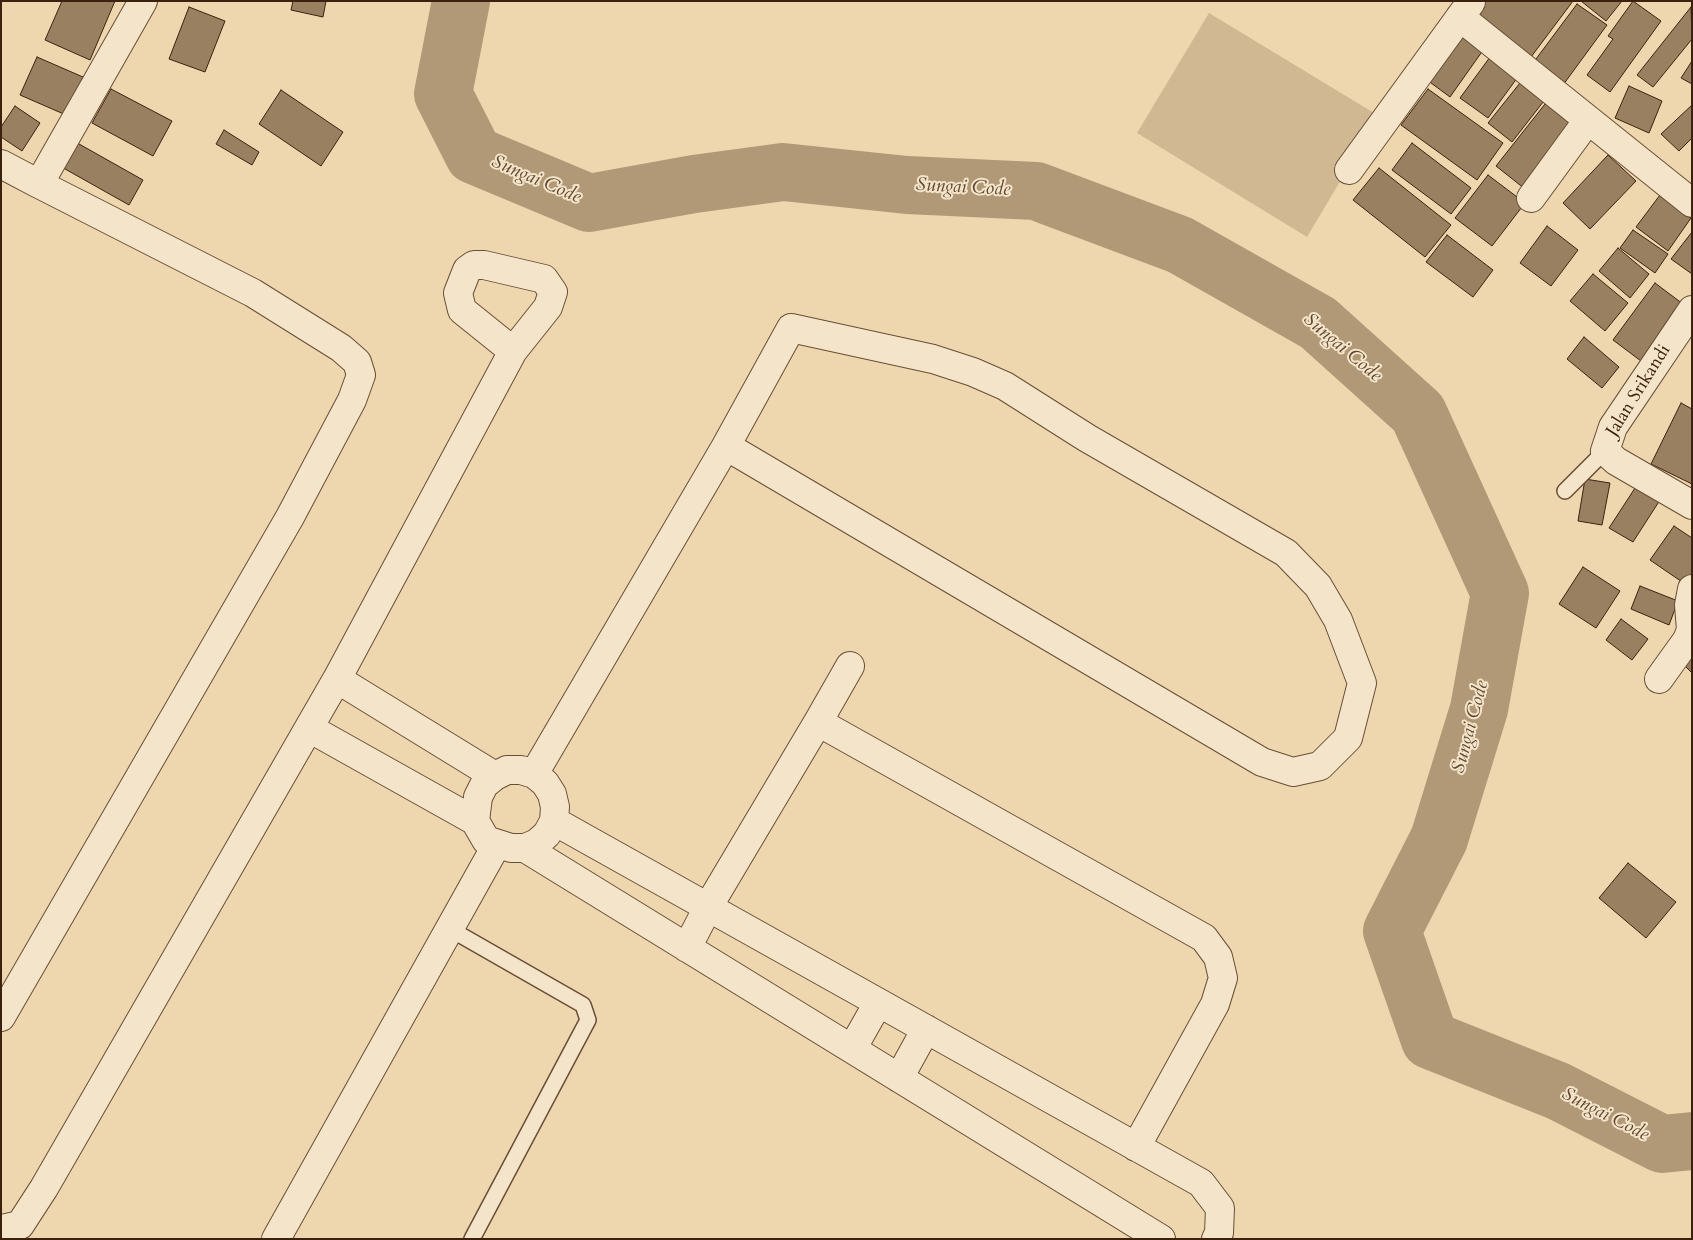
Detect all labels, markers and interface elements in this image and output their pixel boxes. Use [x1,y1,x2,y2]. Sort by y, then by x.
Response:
water label: Sungai Code [488,151,584,209]
water label: Sungai Code [915,174,1011,202]
water label: Sungai Code [1298,309,1386,387]
street label: Jalan Srikandi [1602,341,1676,441]
water label: Sungai Code [1448,678,1494,776]
water label: Sungai Code [1558,1083,1652,1147]

